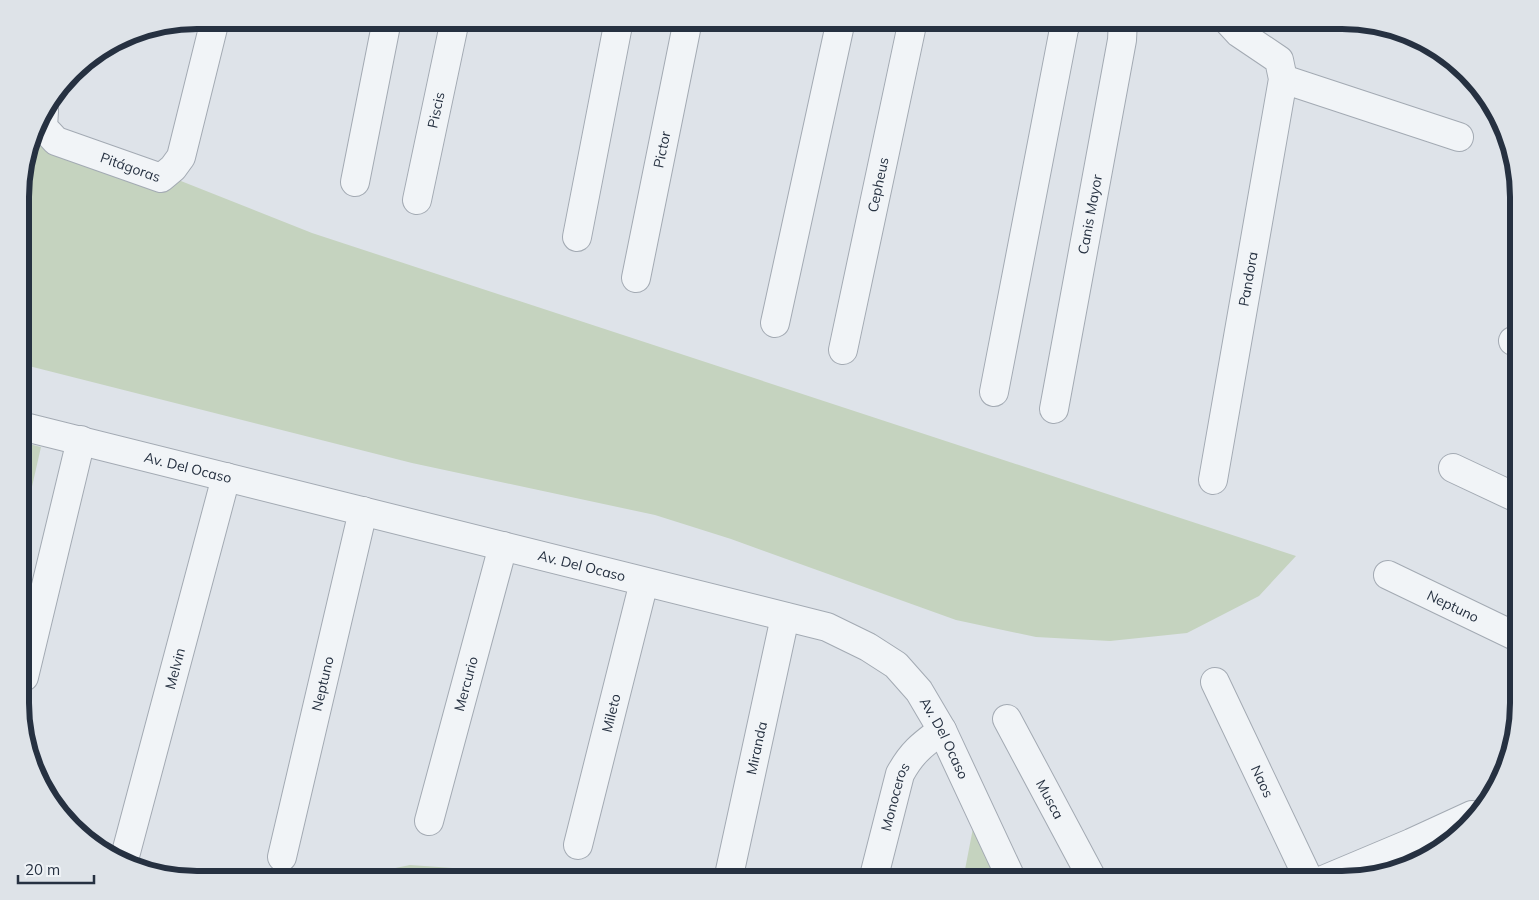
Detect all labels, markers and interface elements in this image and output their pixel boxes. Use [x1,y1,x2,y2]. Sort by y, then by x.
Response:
street label: Piscis [423,90,449,130]
street label: Pictor [649,129,675,170]
street label: Pitágoras [98,148,163,186]
street label: Cepheus [863,155,893,214]
street label: Canis Mayor [1074,172,1106,256]
street label: Pandora [1234,250,1262,308]
street label: Av. Del Ocaso [142,448,234,487]
street label: Av. Del Ocaso [536,546,628,585]
street label: Neptuno [1424,586,1482,626]
street label: Melvin [161,646,189,691]
street label: Mercurio [450,654,482,713]
street label: Neptuno [307,655,338,713]
street label: Mileto [598,692,625,734]
street label: Av. Del Ocaso [916,694,973,782]
street label: Miranda [742,720,771,776]
street label: Monoceros [877,759,914,833]
street label: Naos [1247,762,1278,801]
street label: Musca [1032,776,1068,822]
scale bar [18,852,94,884]
text: 20 m [25,860,60,879]

